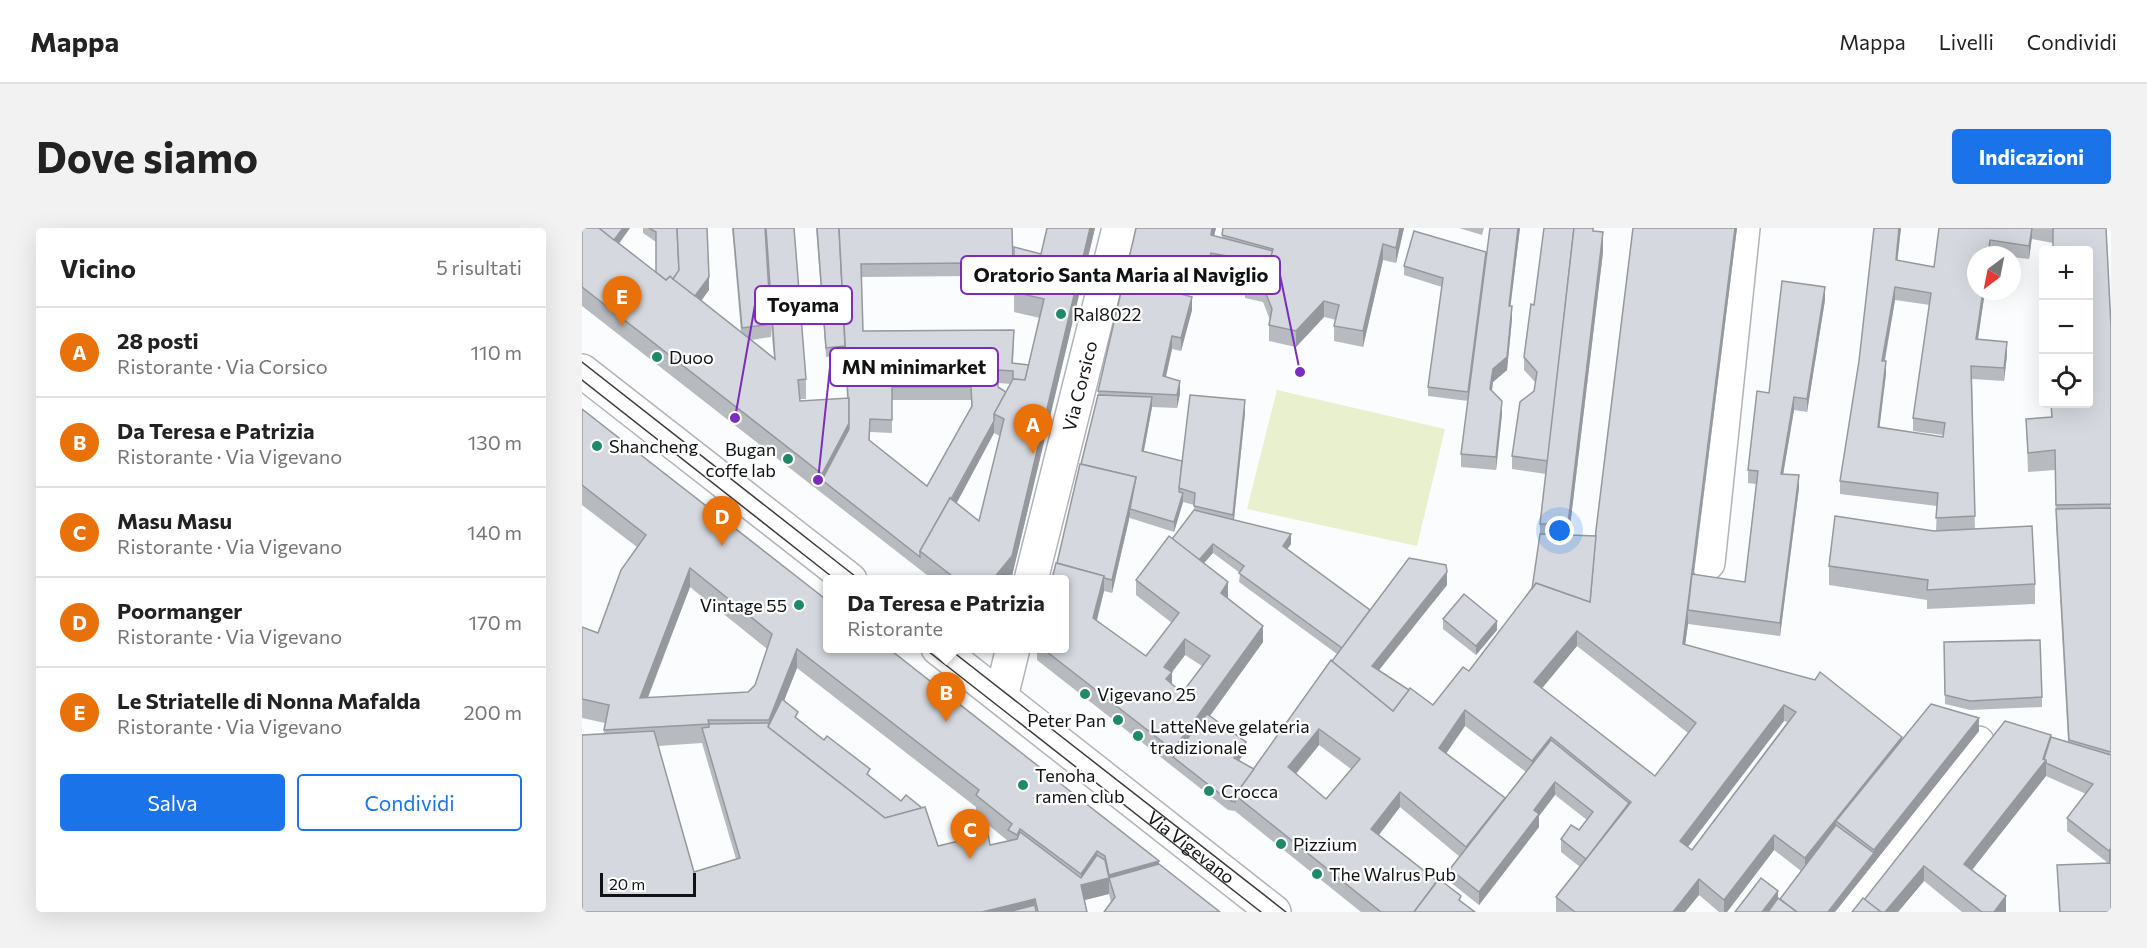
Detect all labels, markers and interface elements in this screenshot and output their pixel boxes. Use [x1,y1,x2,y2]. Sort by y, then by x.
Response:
text: Mappa [30,24,119,58]
text: Mappa [1839,29,1906,54]
text: Livelli [1939,29,1994,54]
text: Condividi [2027,29,2117,54]
button: Indicazioni [1952,129,2111,184]
text: Dove siamo [36,130,258,182]
north arrow [1967,246,2021,300]
map controls [2039,246,2093,408]
button: + [2039,246,2093,300]
text: Vicino [60,252,136,283]
text: 5 risultati [436,255,522,279]
callout: Oratorio Santa Maria al Naviglio [961,256,1280,294]
text: Oratorio Santa Maria al Naviglio [974,262,1269,286]
pin: E [602,276,642,326]
callout: Toyama [755,286,852,324]
text: Toyama [767,292,839,316]
button: − [2039,300,2093,354]
place label: Ral8022 [1073,303,1142,325]
marker: Ral8022 [1054,307,1068,321]
text: 28 posti [117,327,199,354]
street label: Via Corsico [1058,338,1101,433]
text: A [72,340,87,364]
text: 110 m [471,340,522,364]
place label: Duoo [669,346,714,368]
callout: MN minimarket [830,348,998,386]
marker: Duoo [650,350,664,364]
text: Ristorante · Via Corsico [117,354,328,378]
text: MN minimarket [842,354,986,378]
button: locate [2039,354,2093,408]
pin: A [1014,404,1052,454]
text: Da Teresa e Patrizia [117,417,315,444]
text: B [73,430,86,454]
text: 130 m [468,430,522,454]
place label: Shancheng [609,435,699,457]
place label: Bugan coffe lab [706,438,776,481]
marker: Shancheng [590,439,604,453]
text: Ristorante · Via Vigevano [117,444,342,468]
marker: Bugan coffe lab [781,452,795,466]
pin: D [702,496,742,546]
text: Masu Masu [117,507,232,534]
your location [1545,516,1574,545]
text: C [73,520,86,544]
text: 140 m [467,520,522,544]
text: Ristorante · Via Vigevano [117,534,342,558]
popup [823,575,1069,653]
text: Da Teresa e Patrizia [847,589,1045,616]
place label: Vintage 55 [700,594,787,616]
text: Poormanger [117,597,242,624]
marker: Vintage 55 [792,598,806,612]
text: D [72,610,87,634]
text: 170 m [469,610,522,634]
text: Ristorante [847,616,943,640]
text: Ristorante · Via Vigevano [117,624,342,648]
pin: B [926,672,966,722]
place label: Vigevano 25 [1097,683,1196,705]
text: Le Striatelle di Nonna Mafalda [117,687,421,714]
marker: Vigevano 25 [1078,687,1092,701]
text: E [74,700,85,724]
text: 200 m [464,700,522,724]
place label: Peter Pan [1027,709,1106,731]
marker: Peter Pan [1111,713,1125,727]
text: Ristorante · Via Vigevano [117,714,342,738]
place label: LatteNeve gelateria tradizionale [1150,715,1310,758]
marker: LatteNeve gelateria tradizionale [1131,729,1145,743]
place label: Tenoha ramen club [1035,764,1125,807]
button: Salva [60,774,285,831]
button: Condividi [297,774,522,831]
marker: Tenoha ramen club [1016,778,1030,792]
place label: Crocca [1221,780,1278,802]
marker: Crocca [1202,784,1216,798]
street label: Via Vigevano [1143,806,1239,888]
pin: C [950,810,990,859]
place label: Pizzium [1293,833,1357,855]
marker: Pizzium [1274,837,1288,851]
place label: The Walrus Pub [1329,863,1456,885]
marker: The Walrus Pub [1310,867,1324,881]
scale bar [600,870,696,898]
text: 20 m [609,874,645,893]

